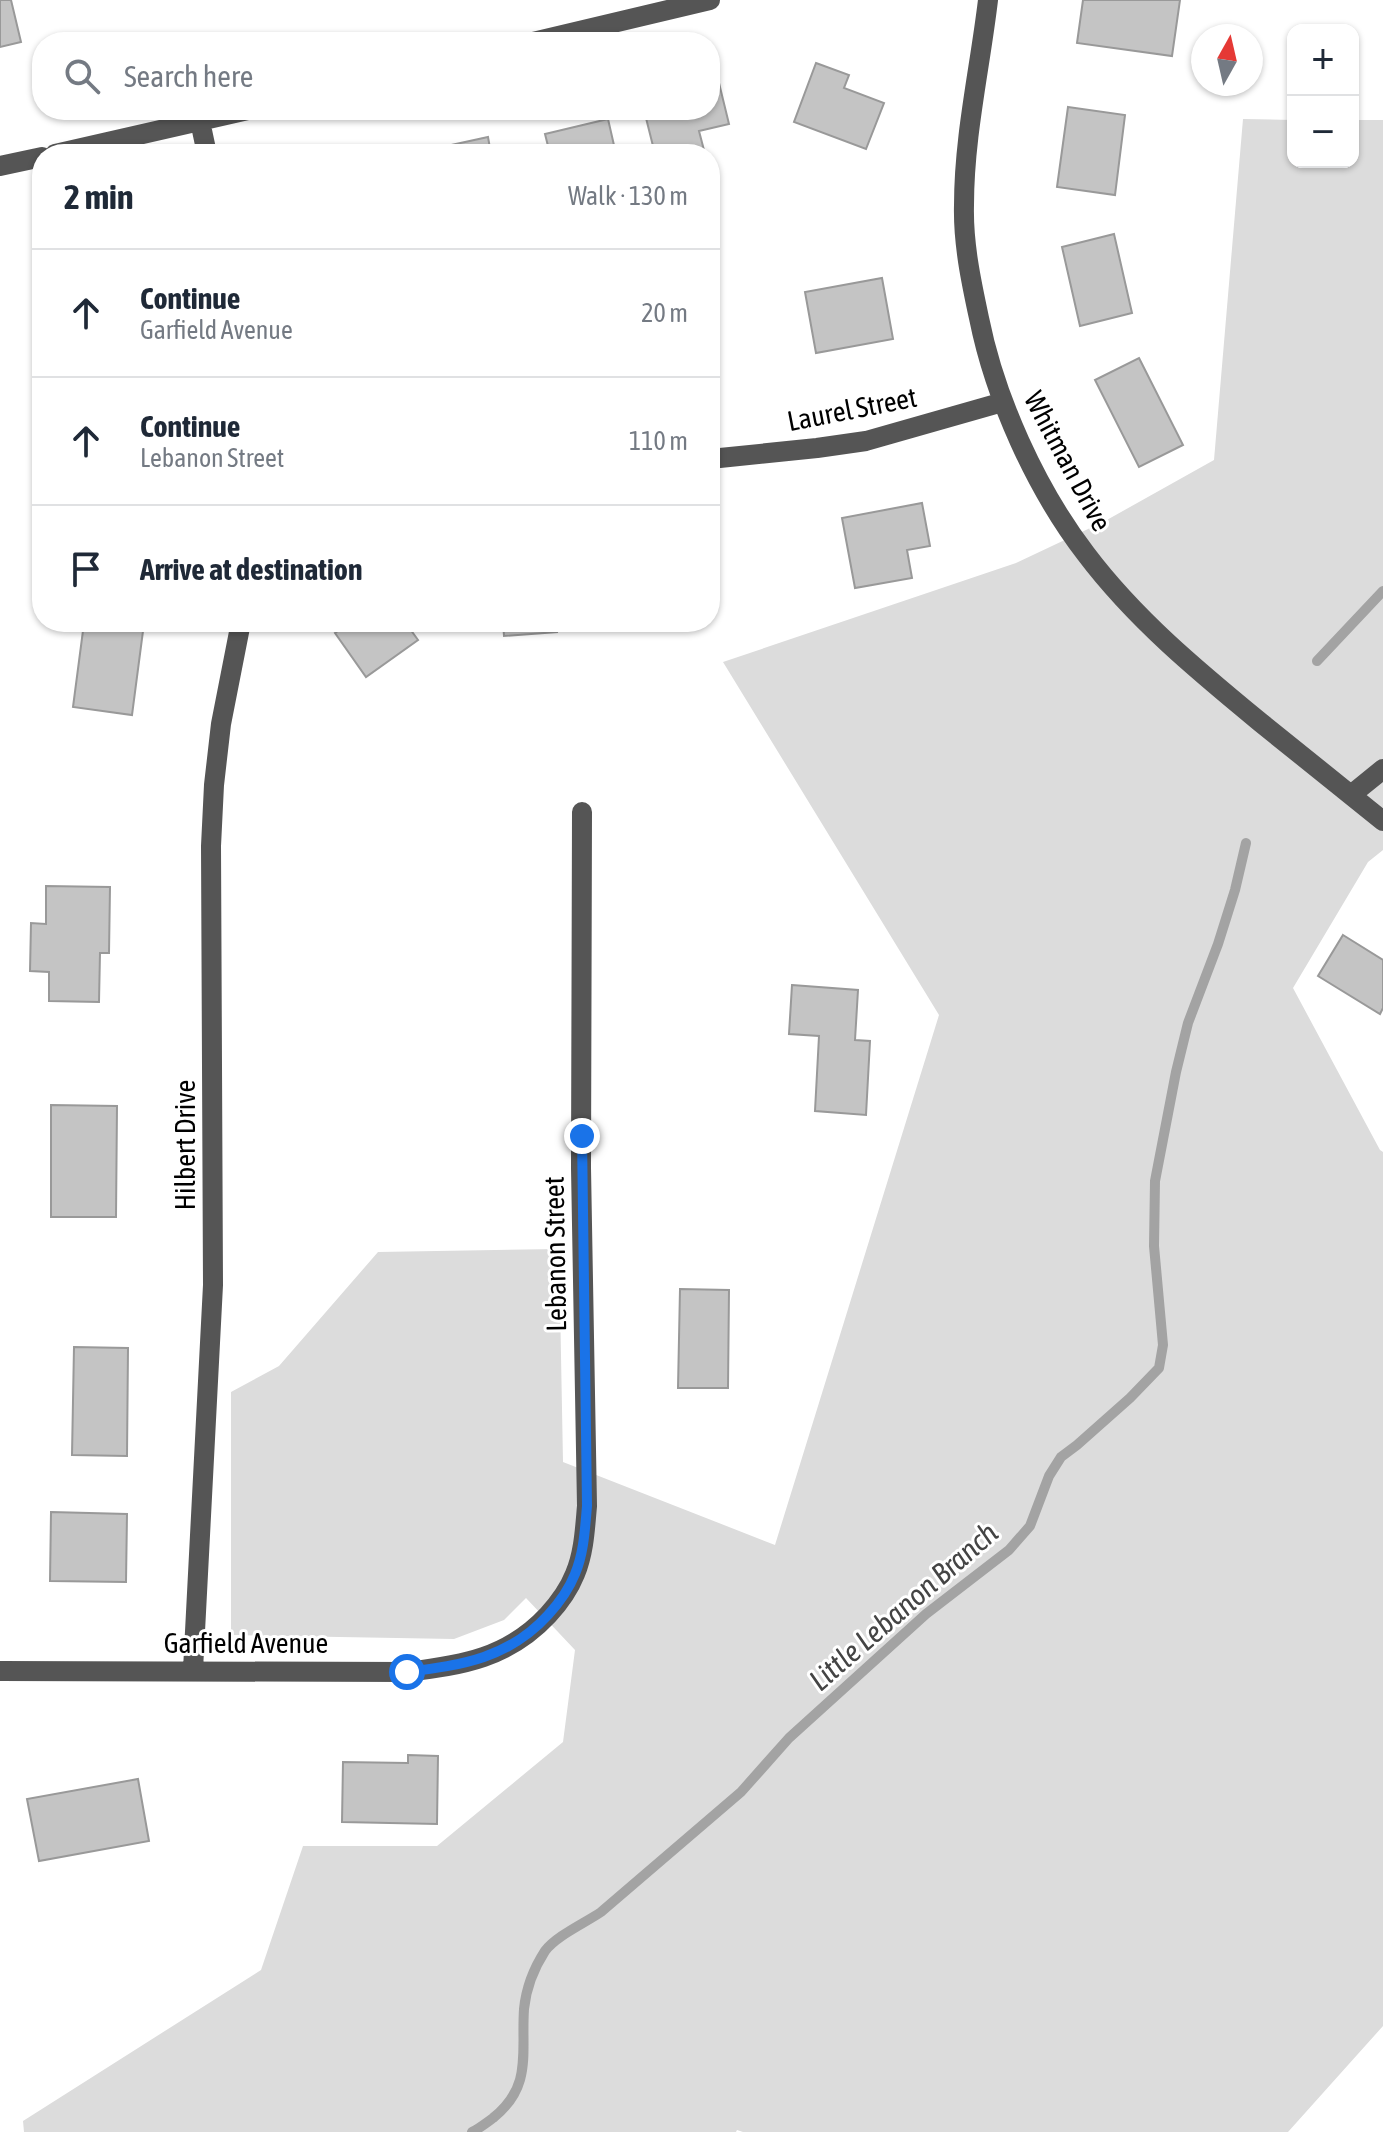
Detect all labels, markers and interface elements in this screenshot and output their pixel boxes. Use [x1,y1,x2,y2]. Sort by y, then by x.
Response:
north arrow [1191,24,1263,96]
map controls [1287,24,1359,168]
button: + [1287,24,1359,96]
search box [32,32,720,120]
icon: search [60,54,104,98]
text: Search here [124,59,253,93]
button: − [1287,96,1359,168]
text: 2 min [64,177,133,216]
text: Walk · 130 m [568,181,688,211]
text: Continue [140,281,240,315]
icon: ahead [64,291,108,335]
text: 20 m [641,298,688,328]
text: Garfield Avenue [140,315,293,345]
street label: Laurel Street [785,381,919,437]
street label: Whitman Drive [1018,386,1118,536]
text: Continue [140,409,240,443]
icon: ahead [64,419,108,463]
text: 110 m [629,426,688,456]
text: Lebanon Street [140,443,284,473]
icon: arrive [64,547,108,591]
text: Arrive at destination [140,552,362,586]
street label: Hilbert Drive [169,1080,201,1210]
route end [564,1118,600,1154]
street label: Lebanon Street [538,1176,572,1332]
water label: Little Lebanon Branch [802,1515,1004,1697]
street label: Garfield Avenue [164,1627,328,1659]
route start [389,1654,425,1690]

